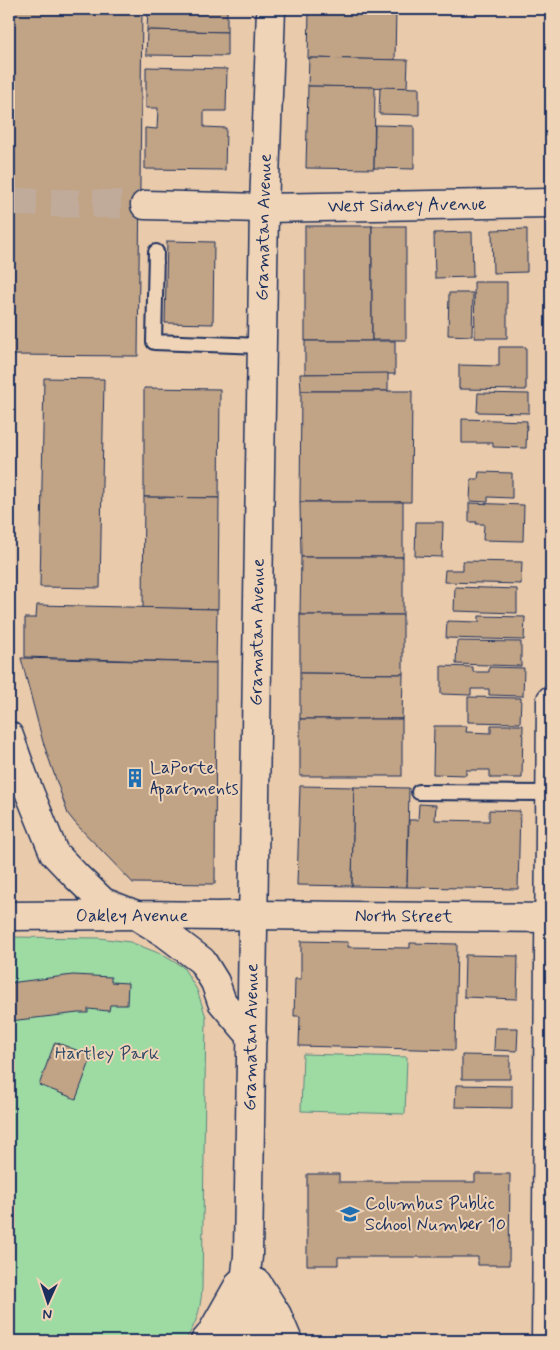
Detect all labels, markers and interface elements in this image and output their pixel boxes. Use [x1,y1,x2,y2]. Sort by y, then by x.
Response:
street label: Gramatan Avenue [251,153,278,301]
street label: West Sidney Avenue [327,192,487,219]
street label: Gramatan Avenue [244,558,271,706]
place label: LaPorte Apartments [150,756,238,802]
building icon: LaPorte Apartments [124,767,146,789]
street label: Oakley Avenue [76,904,188,928]
street label: North Street [355,904,453,929]
street label: Gramatan Avenue [238,963,264,1111]
park label: Hartley Park [55,1042,159,1066]
place label: Columbus Public School Number 10 [365,1192,506,1237]
school or university icon: Columbus Public School Number 10 [339,1203,361,1225]
north arrow [22,1278,72,1328]
text: N [42,1305,53,1323]

